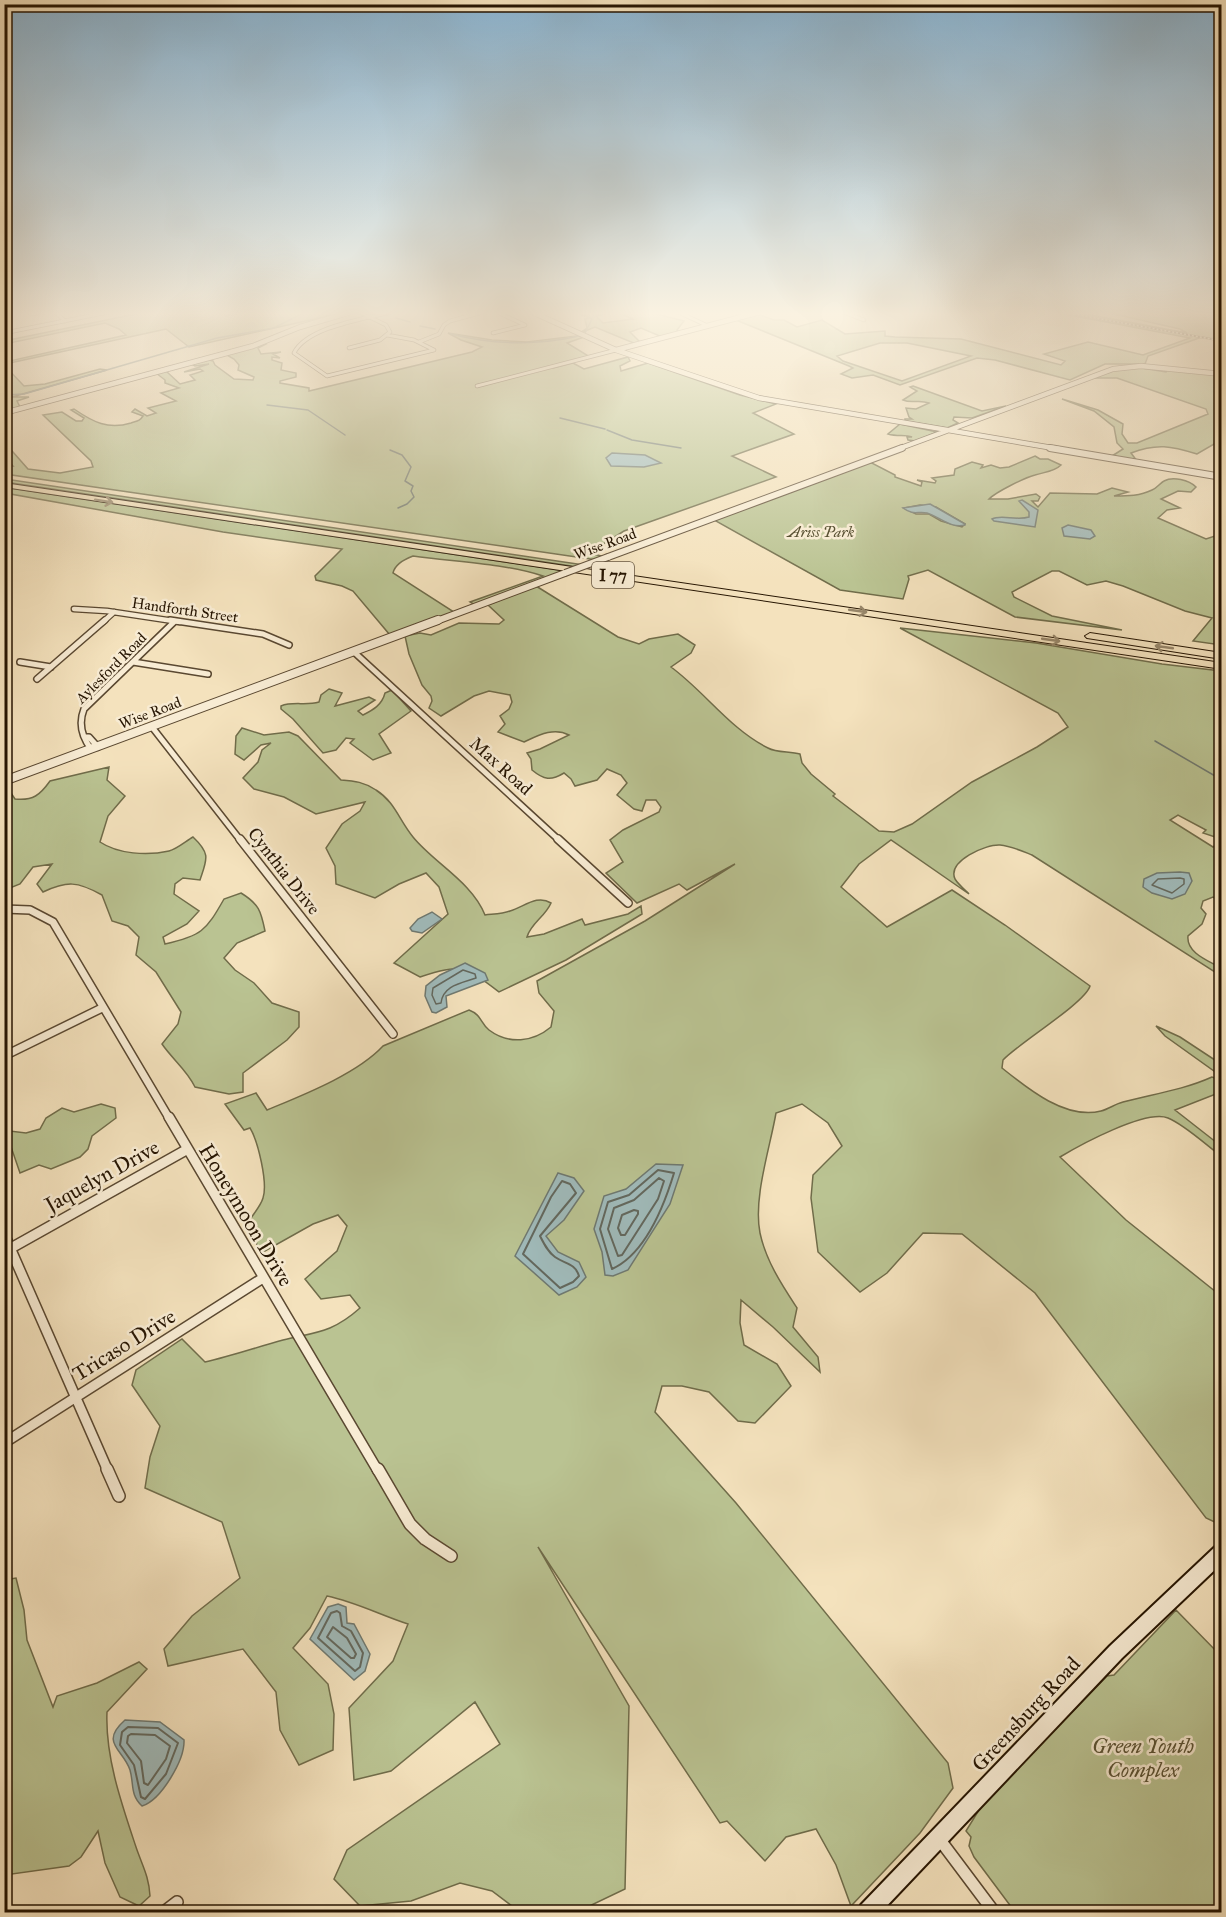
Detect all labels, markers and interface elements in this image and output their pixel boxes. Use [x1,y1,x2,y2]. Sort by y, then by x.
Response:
one-way arrow [93,495,113,506]
park label: Ariss Park [786,523,855,541]
street label: Wise Road [571,524,639,564]
road number: I 77 [592,562,634,588]
street label: Handforth Street [131,594,240,626]
one-way arrow [847,606,867,617]
street label: Aylesford Road [71,628,151,708]
one-way arrow [1040,635,1060,646]
one-way arrow [1154,642,1174,653]
street label: Wise Road [116,693,184,733]
street label: Max Road [465,732,537,800]
street label: Cynthia Drive [243,823,325,919]
street label: Jaquelyn Drive [39,1134,164,1219]
street label: Honeymoon Drive [193,1139,299,1291]
street label: Tricaso Drive [68,1303,181,1387]
street label: Greensburg Road [966,1651,1086,1777]
park label: Green Youth Complex [1092,1733,1194,1783]

